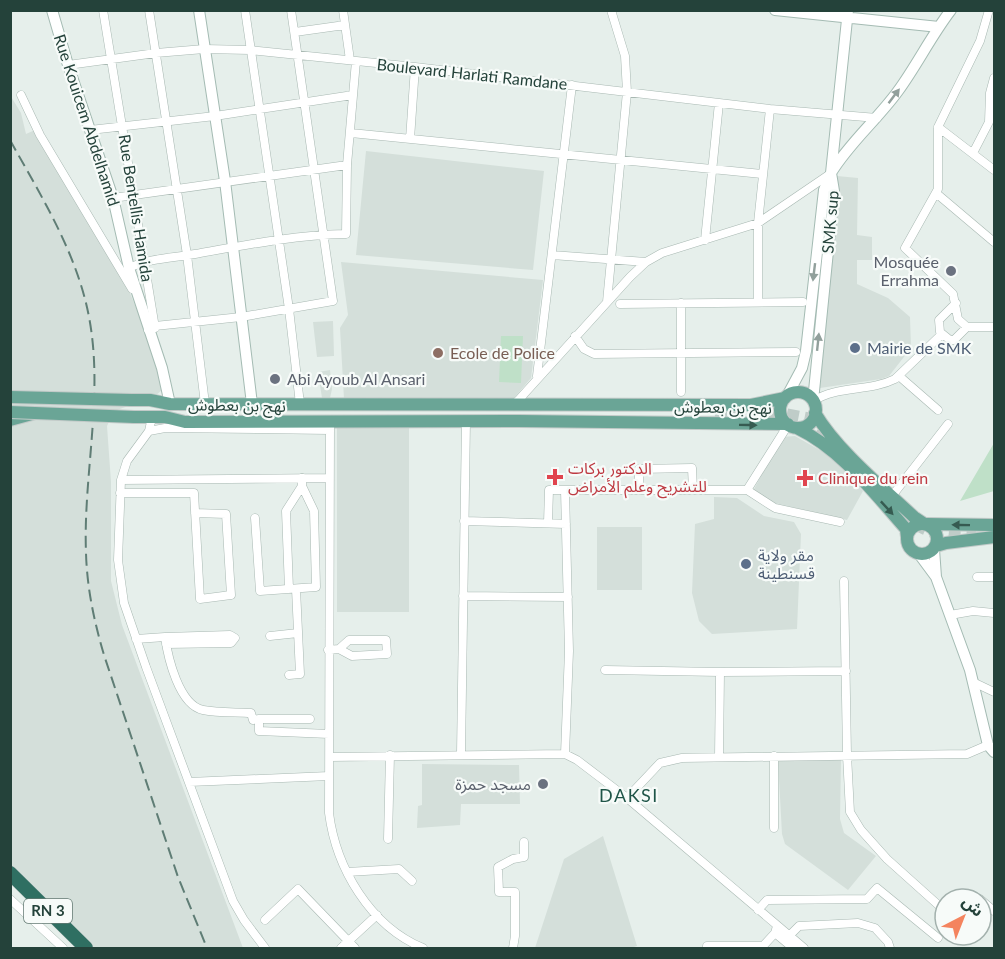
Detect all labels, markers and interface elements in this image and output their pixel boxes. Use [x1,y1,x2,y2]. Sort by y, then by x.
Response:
street label: Rue Kouicem Abdelhamid [51,32,124,208]
street label: Boulevard Harlati Ramdane [376,54,568,93]
one-way arrow [888,88,900,104]
street label: Rue Bentellis Hamida [115,133,158,283]
street label: SMK sup [817,190,842,254]
place label: Mosquée Errahma [874,252,939,289]
one-way arrow [810,262,819,281]
marker: Mosquée Errahma [944,264,958,278]
one-way arrow [813,333,823,352]
place label: Mairie de SMK [867,338,972,357]
marker: Mairie de SMK [848,341,862,355]
place label: Ecole de Police [450,343,555,362]
marker: Ecole de Police [431,346,445,360]
place label: Abi Ayoub Al Ansari [287,369,425,388]
marker: Abi Ayoub Al Ansari [268,372,282,386]
street label: نهج بن بعطوش [188,394,286,419]
street label: نهج بن بعطوش [674,396,772,421]
one-way arrow [738,420,757,429]
place label: الدكتور بركات للتشريح وعلم الأمراض [568,458,707,499]
marker: الدكتور بركات للتشريح وعلم الأمراض [546,468,564,486]
place label: Clinique du rein [818,468,928,487]
marker: Clinique du rein [796,469,814,487]
one-way arrow [880,500,893,515]
one-way arrow [951,520,970,530]
place label: مقر ولاية قسنطينة [758,545,815,582]
marker: مقر ولاية قسنطينة [739,557,753,571]
place label: مسجد حمزة [455,774,531,794]
marker: مسجد حمزة [536,777,550,791]
district label: DAKSI [599,784,659,806]
north arrow [933,887,993,947]
text: ش [958,891,988,921]
road number: RN 3 [24,899,72,923]

